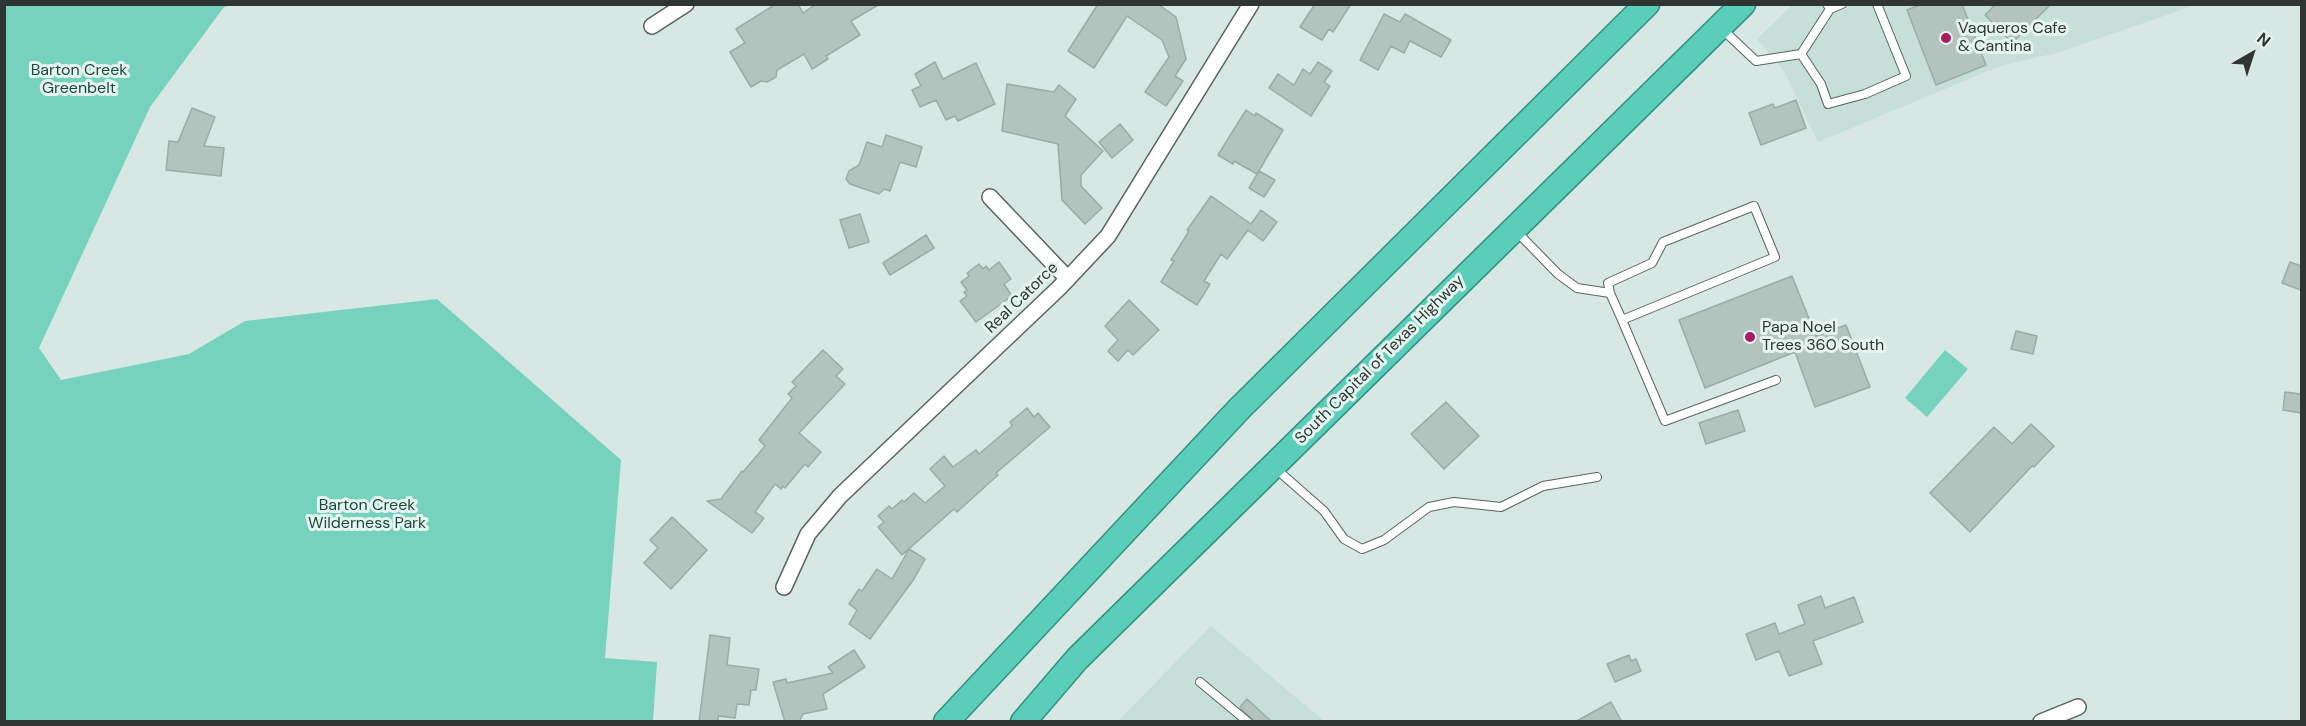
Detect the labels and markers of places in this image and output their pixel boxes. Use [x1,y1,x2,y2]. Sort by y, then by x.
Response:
place label: Vaqueros Cafe & Cantina [1958,19,2067,57]
marker: Vaqueros Cafe & Cantina [1939,31,1953,45]
place label: Papa Noel Trees 360 South [1762,318,1884,356]
marker: Papa Noel Trees 360 South [1743,330,1757,344]

